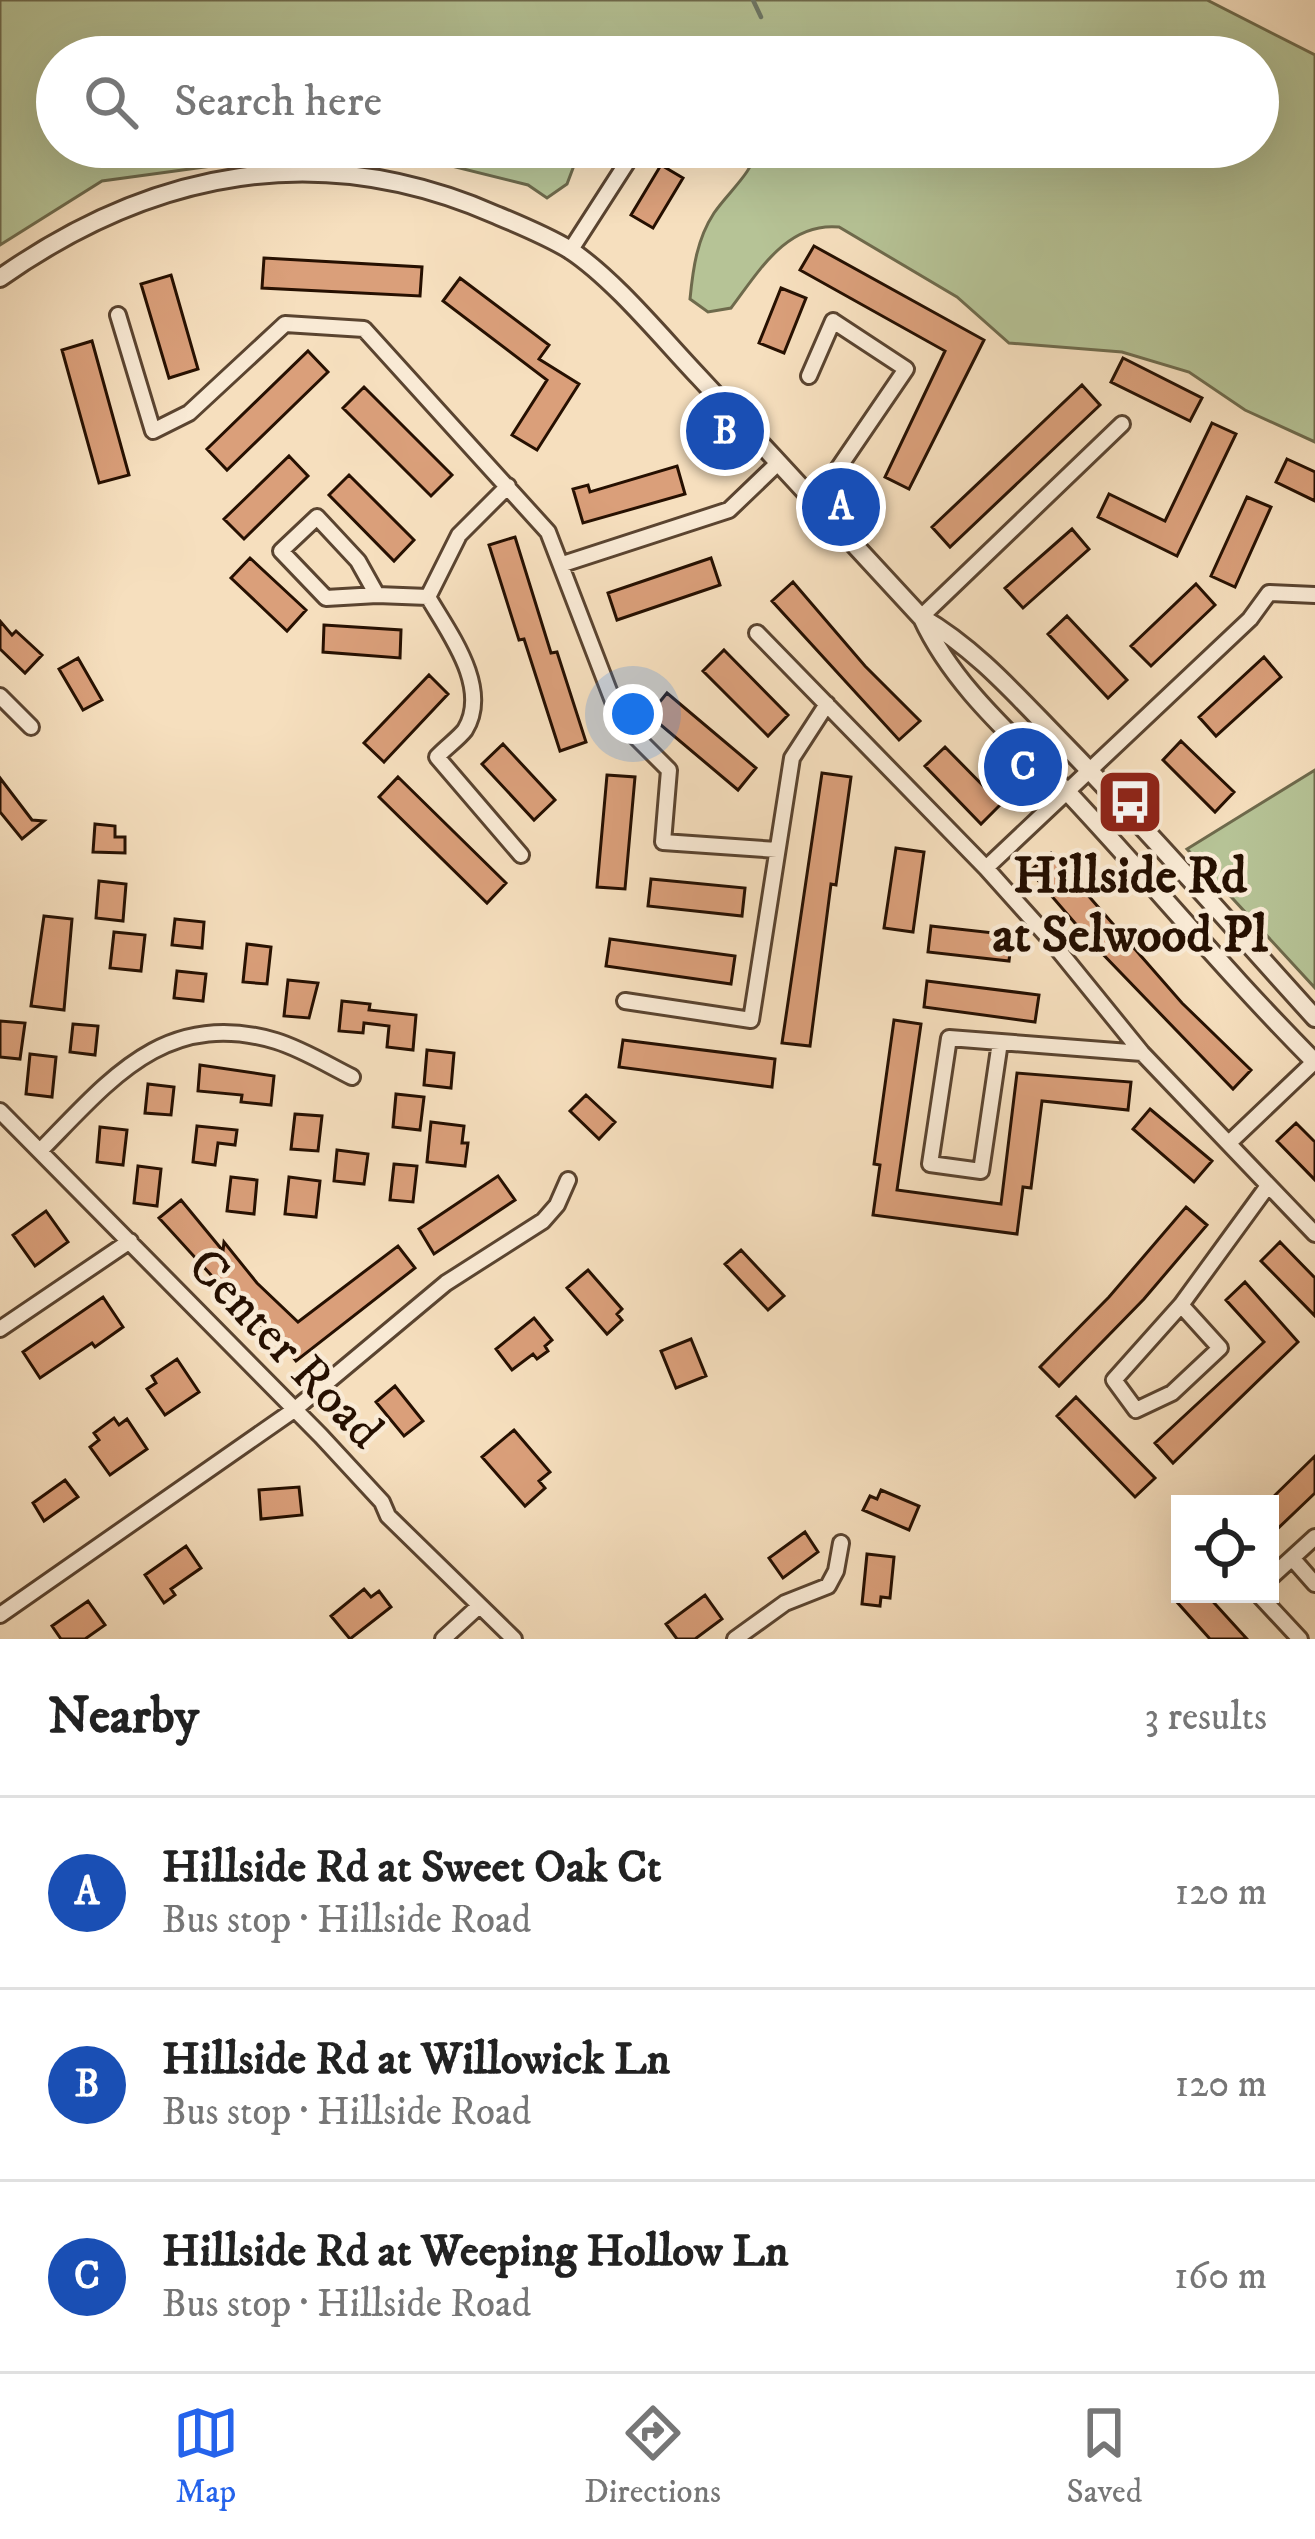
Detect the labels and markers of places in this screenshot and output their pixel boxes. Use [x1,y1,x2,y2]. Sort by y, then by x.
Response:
pin: B [686,386,764,476]
pin: A [802,462,880,552]
pin: C [984,722,1062,812]
bus stop icon: Hillside Rd at Selwood Pl [1095,767,1165,837]
place label: Hillside Rd at Selwood Pl [993,845,1268,968]

